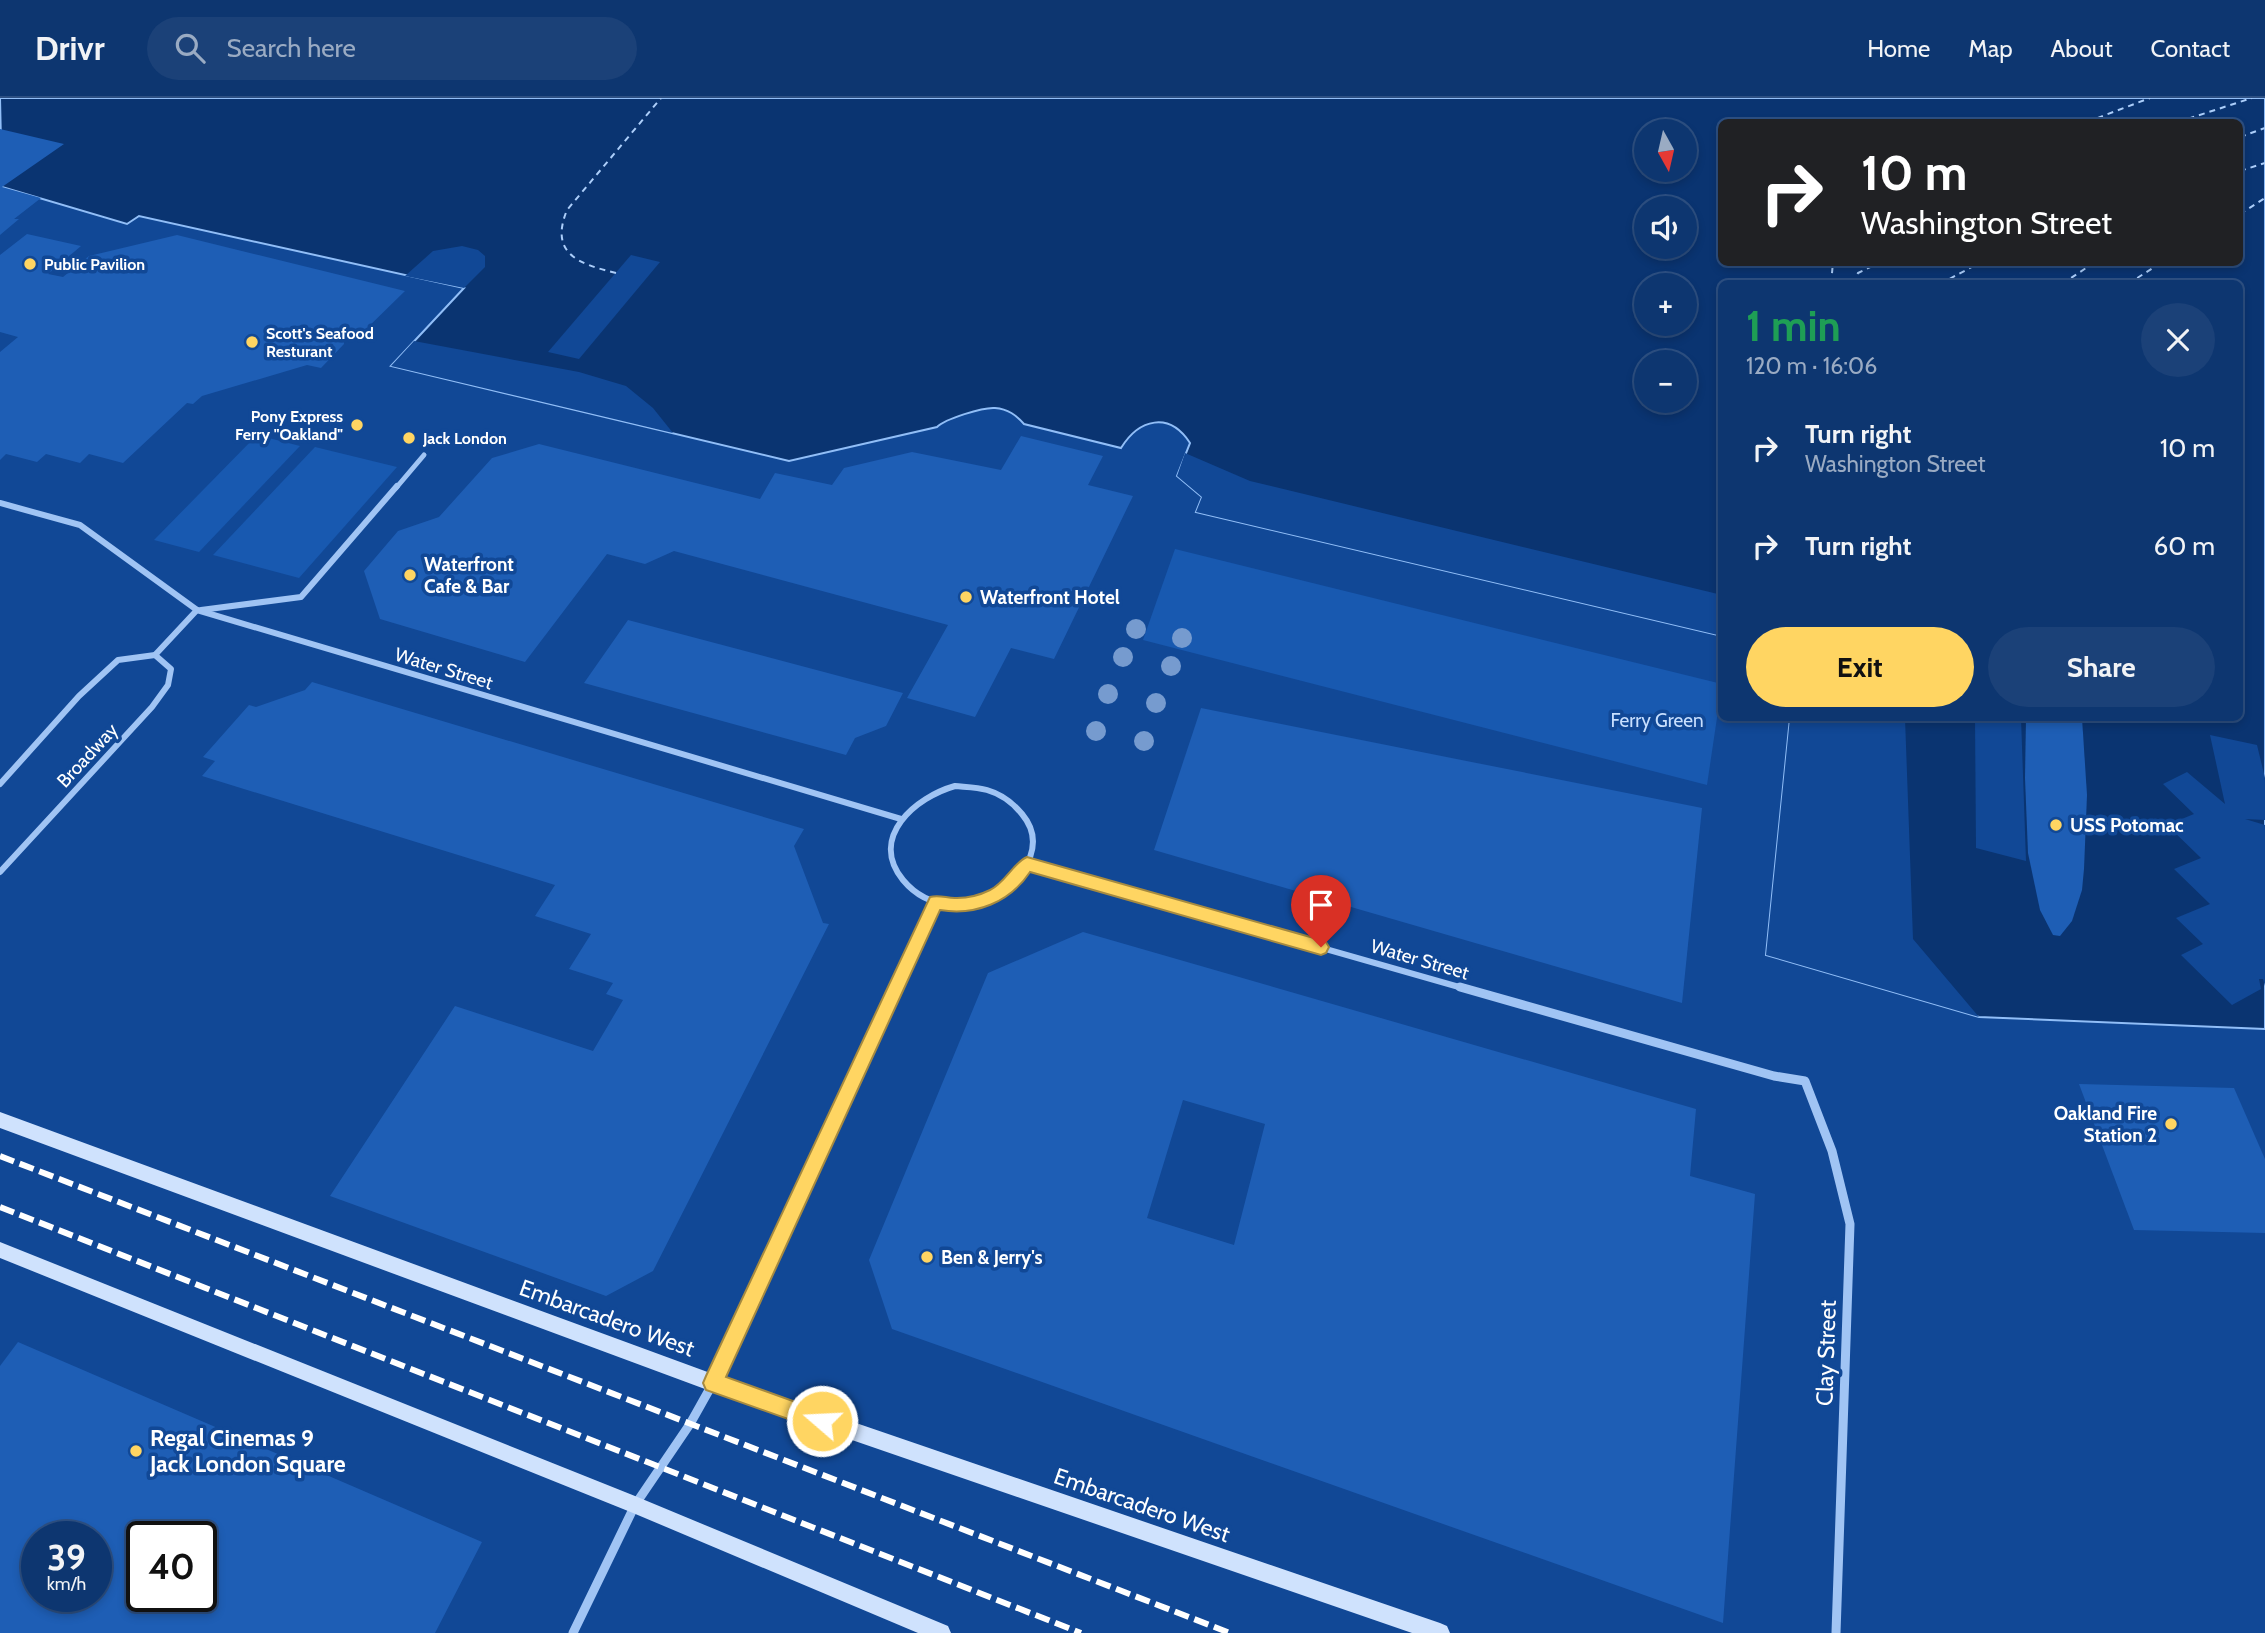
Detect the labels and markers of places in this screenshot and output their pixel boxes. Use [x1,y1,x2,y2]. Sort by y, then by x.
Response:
place label: Public Pavilion [44,255,145,274]
marker: Public Pavilion [22,256,38,272]
place label: Scott's Seafood Resturant [266,324,374,361]
marker: Scott's Seafood Resturant [244,334,260,350]
place label: Pony Express Ferry "Oakland" [235,407,343,444]
marker: Pony Express Ferry "Oakland" [349,417,365,433]
place label: Jack London [422,429,507,448]
marker: Jack London [401,430,417,446]
place label: Waterfront Cafe & Bar [424,553,514,598]
marker: Waterfront Cafe & Bar [402,567,418,583]
place label: Waterfront Hotel [980,586,1120,609]
marker: Waterfront Hotel [958,589,974,605]
place label: USS Potomac [2070,814,2184,837]
marker: USS Potomac [2048,817,2064,833]
pin [1291,875,1351,947]
place label: Oakland Fire Station 2 [2054,1102,2157,1147]
marker: Oakland Fire Station 2 [2163,1116,2179,1132]
place label: Ben & Jerry's [941,1246,1043,1269]
marker: Ben & Jerry's [919,1249,935,1265]
place label: Regal Cinemas 9 Jack London Square [149,1424,346,1478]
marker: Regal Cinemas 9 Jack London Square [128,1443,144,1459]

